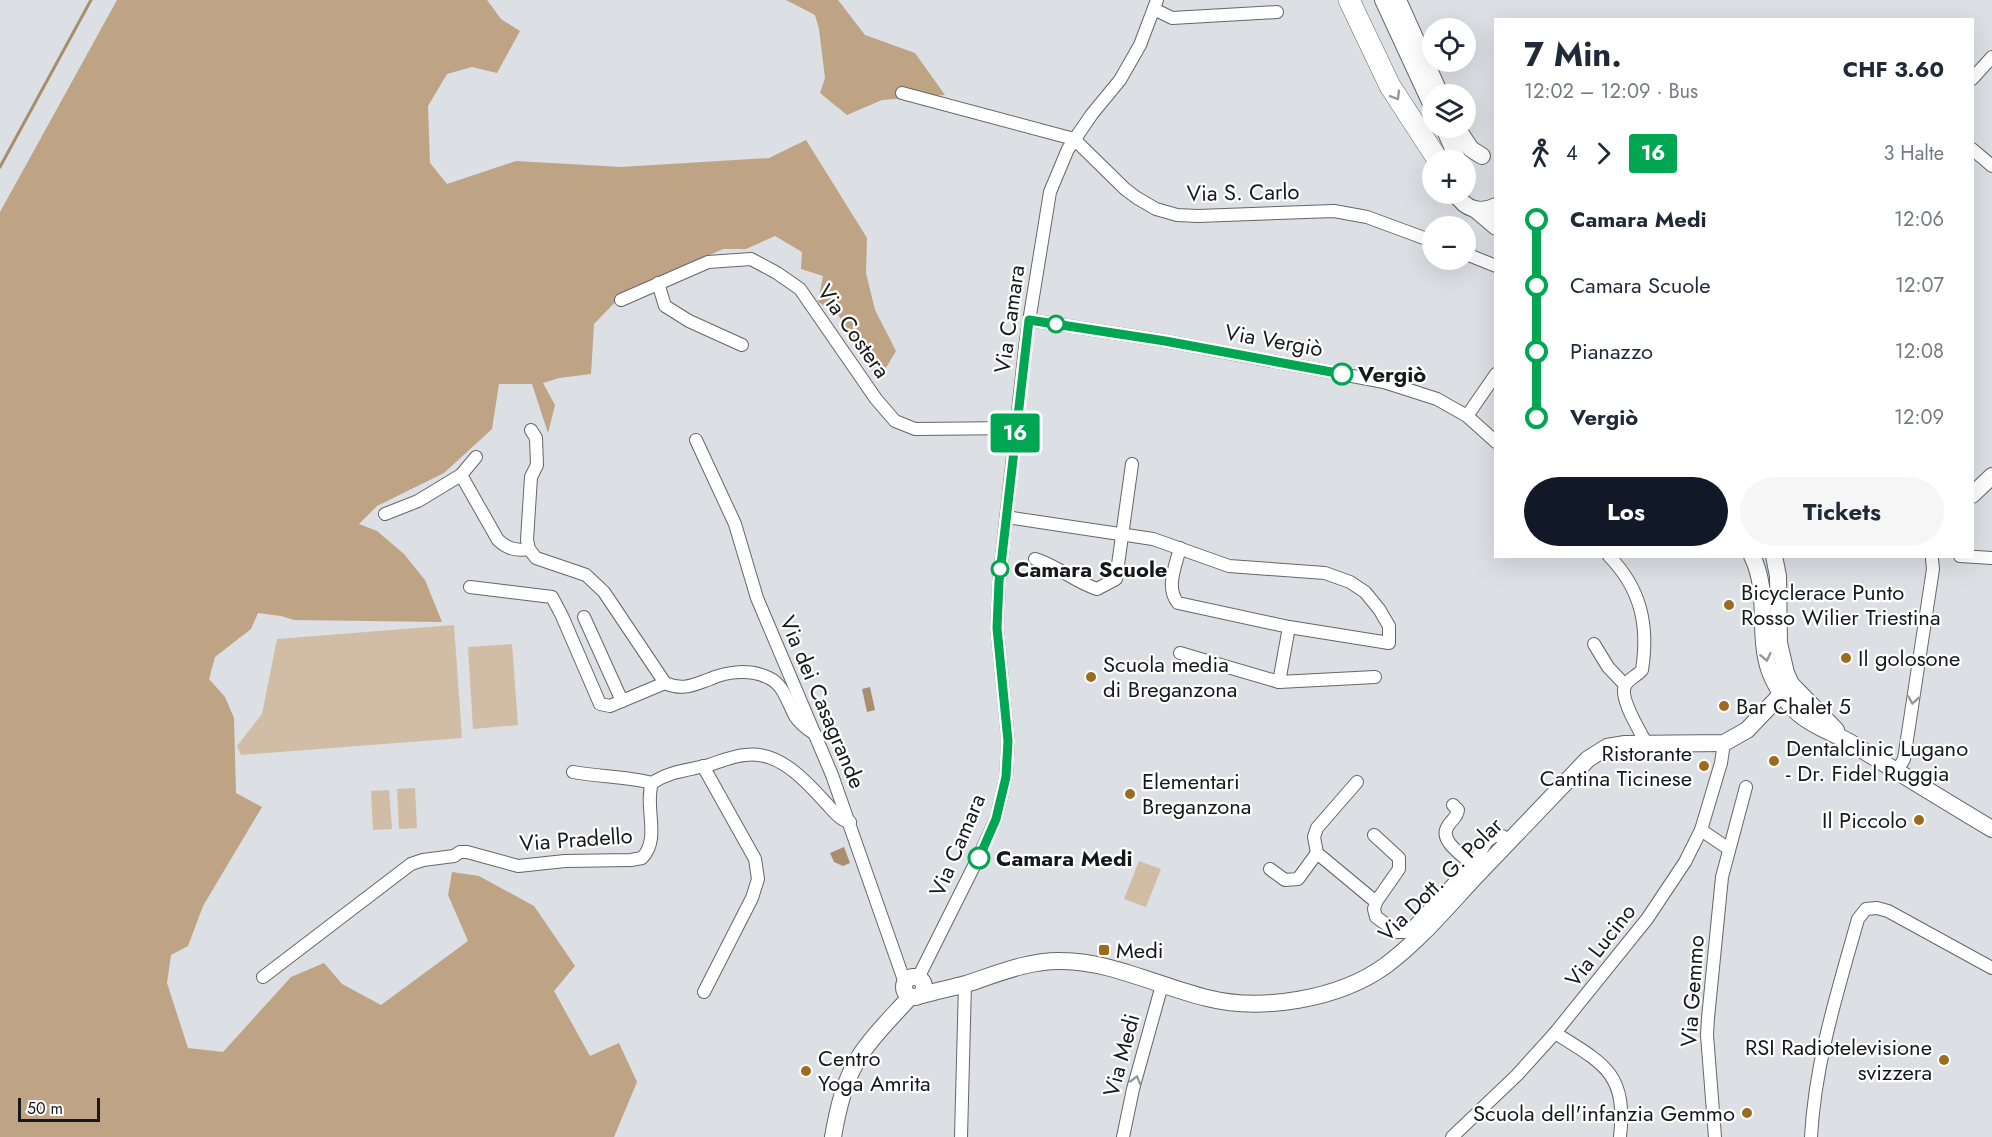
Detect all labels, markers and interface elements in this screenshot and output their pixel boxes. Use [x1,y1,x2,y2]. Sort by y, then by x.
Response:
map controls [1422,18,1476,270]
button: locate [1422,18,1476,72]
text: 7 Min. [1524,31,1622,78]
text: CHF 3.60 [1843,53,1944,85]
text: 12:02 – 12:09 · Bus [1524,77,1698,106]
button: layers [1422,84,1476,138]
one-way arrow [1388,90,1400,100]
icon: walk [1524,137,1557,170]
icon: forward [1587,137,1620,170]
text: 16 [1641,138,1665,168]
text: 4 [1566,139,1578,168]
text: 3 Halte [1883,139,1944,168]
button: + [1422,150,1476,204]
street label: Via S. Carlo [1186,175,1300,209]
text: Camara Medi [1570,203,1707,235]
text: 12:06 [1894,205,1944,234]
button: − [1422,216,1476,270]
street label: Via Camara [986,263,1032,375]
text: Camara Scuole [1570,269,1711,301]
text: 12:07 [1895,271,1944,300]
street label: Via Costera [810,278,898,384]
unlabelled marker [1047,315,1065,333]
street label: Via Vergiò [1222,316,1326,364]
text: Pianazzo [1570,335,1653,367]
text: 12:08 [1895,337,1944,366]
place label: Vergiò [1357,358,1426,390]
marker: Vergiò [1331,363,1353,385]
text: Vergiò [1570,401,1638,433]
text: 12:09 [1894,403,1944,432]
line badge: 16 [988,414,1042,452]
text: 16 [1003,418,1027,448]
button: Los [1524,477,1728,546]
button: Tickets [1740,477,1944,546]
place label: Camara Scuole [1014,553,1167,585]
marker: Camara Scuole [991,560,1009,578]
place label: Bicyclerace Punto Rosso Wilier Triestina [1741,576,1941,633]
marker: Bicyclerace Punto Rosso Wilier Triestina [1722,598,1736,612]
street label: Via dei Casagrande [772,611,874,793]
place label: Il golosone [1858,642,1960,674]
place label: Scuola media di Breganzona [1103,648,1237,705]
marker: Il golosone [1839,651,1853,665]
one-way arrow [1759,652,1772,662]
marker: Scuola media di Breganzona [1084,670,1098,684]
place label: Bar Chalet 5 [1736,690,1851,722]
one-way arrow [1907,696,1919,705]
marker: Bar Chalet 5 [1717,699,1731,713]
place label: Dentalclinic Lugano - Dr. Fidel Ruggia [1786,732,1968,789]
place label: Ristorante Cantina Ticinese [1540,737,1692,794]
marker: Dentalclinic Lugano - Dr. Fidel Ruggia [1767,754,1781,768]
marker: Ristorante Cantina Ticinese [1697,759,1711,773]
place label: Elementari Breganzona [1142,765,1251,822]
marker: Elementari Breganzona [1123,787,1137,801]
street label: Via Camara [921,789,993,901]
place label: Il Piccolo [1822,804,1907,836]
street label: Via Dott. G. Polar [1371,809,1510,948]
marker: Il Piccolo [1912,813,1926,827]
street label: Via Pradello [518,819,634,859]
place label: Camara Medi [996,842,1133,874]
marker: Camara Medi [968,847,990,869]
street label: Via Lucino [1557,896,1643,994]
place label: Medi [1116,934,1163,966]
street label: Via Gemmo [1672,934,1712,1048]
marker: Medi [1097,943,1111,957]
street label: Via Medi [1095,1010,1147,1100]
place label: RSI Radiotelevisione svizzera [1745,1031,1932,1088]
place label: Centro Yoga Amrita [818,1042,931,1099]
marker: RSI Radiotelevisione svizzera [1937,1053,1951,1067]
marker: Centro Yoga Amrita [799,1064,813,1078]
one-way arrow [1128,1075,1141,1085]
scale bar [18,1095,100,1122]
text: 50 m [27,1097,63,1120]
place label: Scuola dell'infanzia Gemmo [1473,1097,1735,1129]
marker: Scuola dell'infanzia Gemmo [1740,1106,1754,1120]

